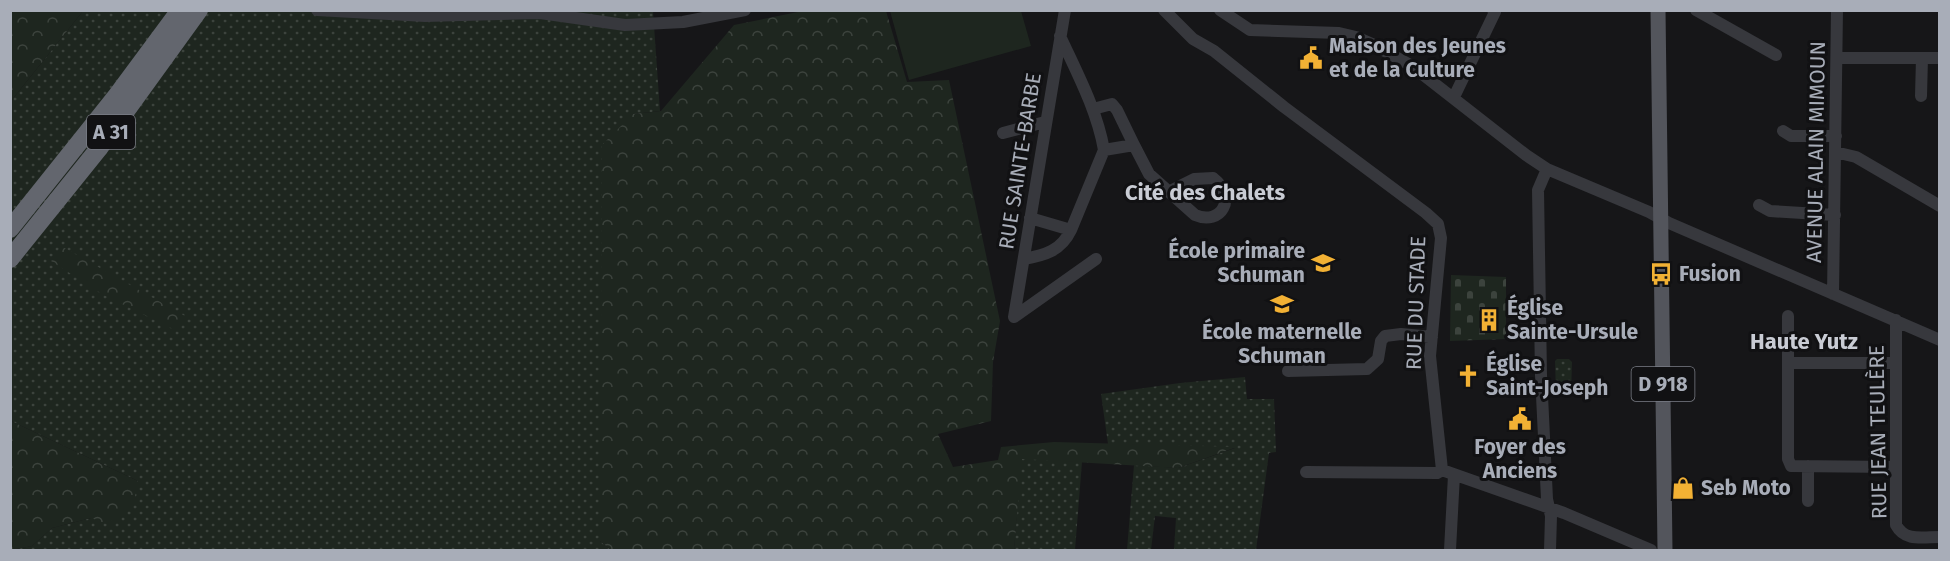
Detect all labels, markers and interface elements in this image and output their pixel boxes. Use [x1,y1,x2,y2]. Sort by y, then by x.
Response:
place label: Maison des Jeunes et de la Culture [1329,33,1506,83]
street label: AVENUE ALAIN MIMOUN [1801,41,1831,263]
public building icon: Maison des Jeunes et de la Culture [1298,45,1324,71]
street label: RUE SAINTE-BARBE [993,71,1047,251]
road number: A 31 [87,115,135,149]
district label: Cité des Chalets [1125,179,1285,206]
street label: RUE DU STADE [1401,236,1431,370]
place label: École primaire Schuman [1168,237,1305,288]
school or university icon: École primaire Schuman [1310,250,1336,276]
bus stop icon: Fusion [1648,261,1674,287]
place label: Fusion [1679,261,1741,287]
school or university icon: École maternelle Schuman [1269,291,1295,317]
place label: Église Sainte-Ursule [1507,294,1639,345]
building icon: Église Sainte-Ursule [1476,307,1502,333]
place label: École maternelle Schuman [1202,318,1362,369]
district label: Haute Yutz [1750,328,1858,355]
street label: RUE JEAN TEULÈRE [1863,345,1893,519]
place label: Église Saint-Joseph [1486,350,1608,401]
church icon: Église Saint-Joseph [1455,363,1481,389]
road number: D 918 [1632,367,1694,401]
public building icon: Foyer des Anciens [1507,406,1533,432]
place label: Foyer des Anciens [1474,434,1566,484]
shop icon: Seb Moto [1670,475,1696,501]
place label: Seb Moto [1701,475,1791,501]

